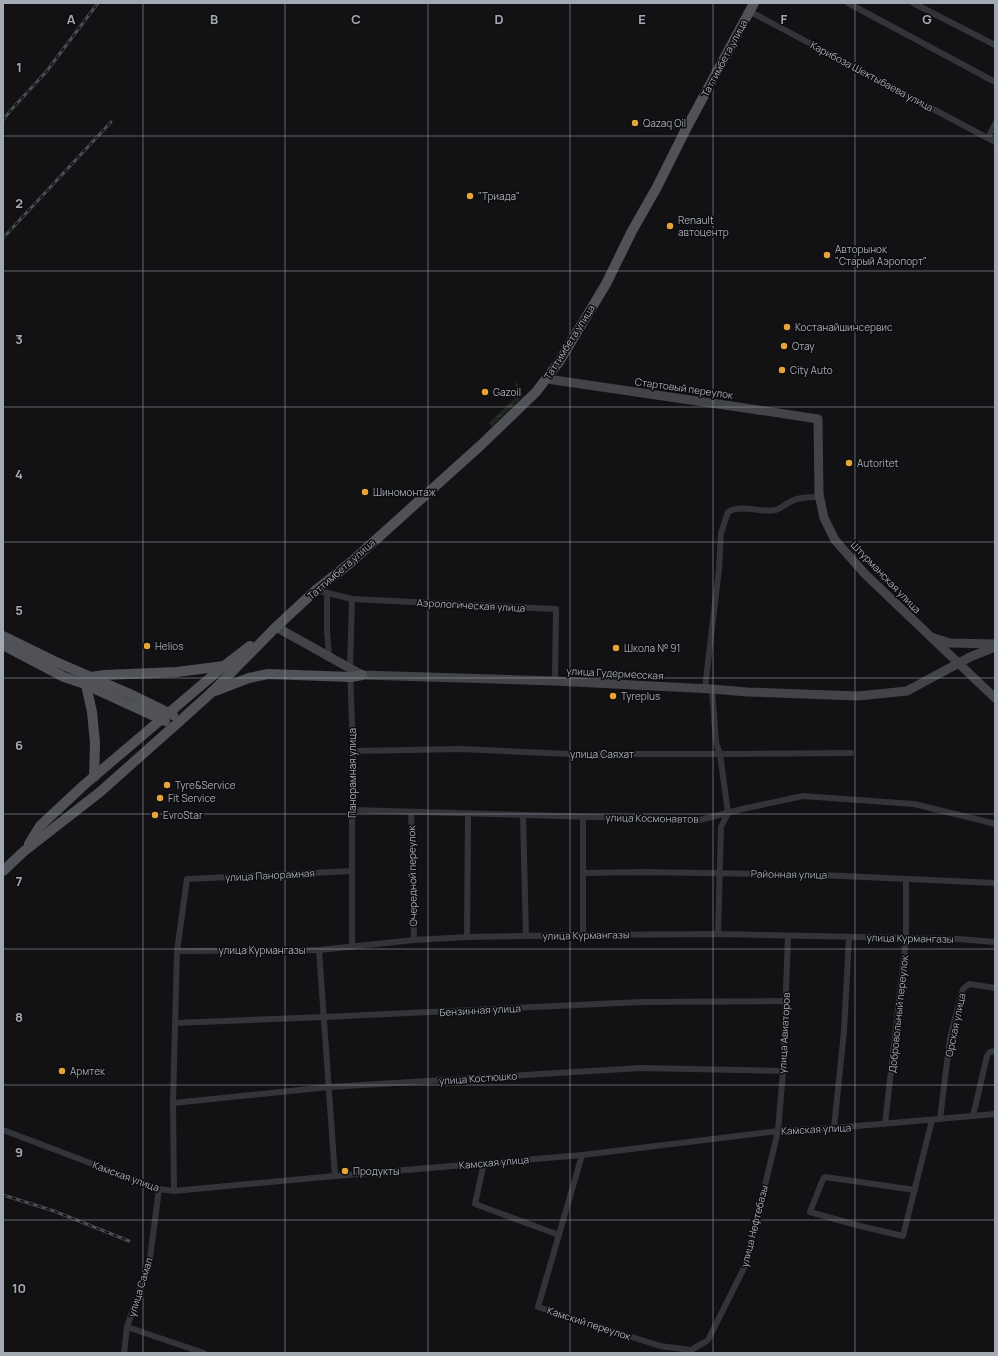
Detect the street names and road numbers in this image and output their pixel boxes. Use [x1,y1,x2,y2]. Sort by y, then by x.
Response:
street label: Таттимбета улица [698,17,750,99]
street label: Карибоза Шектыбаева улица [808,38,936,114]
street label: Таттимбета улица [540,302,598,382]
street label: Стартовый переулок [634,374,735,402]
street label: Таттимбета улица [304,536,378,602]
street label: Штурманская улица [848,538,924,616]
street label: Аэрологическая улица [416,595,526,615]
street label: улица Гудермесская [566,663,664,683]
street label: Панорамная улица [345,728,359,818]
street label: улица Саяхат [570,747,634,761]
street label: улица Космонавтов [605,810,699,826]
street label: Очередной переулок [404,825,420,926]
street label: улица Панорамная [225,866,315,884]
street label: Районная улица [751,866,827,882]
street label: улица Курмангазы [542,927,630,943]
street label: улица Курмангазы [866,930,954,946]
street label: улица Курмангазы [218,943,306,957]
street label: Добровольный переулок [885,953,911,1074]
street label: улица Авиаторов [775,991,793,1074]
street label: Орская улица [941,992,969,1058]
street label: Бензинная улица [439,1001,521,1019]
street label: улица Костюшко [438,1068,518,1088]
street label: Камская улица [781,1120,851,1138]
street label: Камская улица [458,1152,530,1172]
street label: Камская улица [91,1157,161,1195]
street label: улица Нефтебазы [737,1184,771,1268]
street label: улица Самал [124,1255,156,1318]
street label: Камский переулок [545,1303,634,1343]

